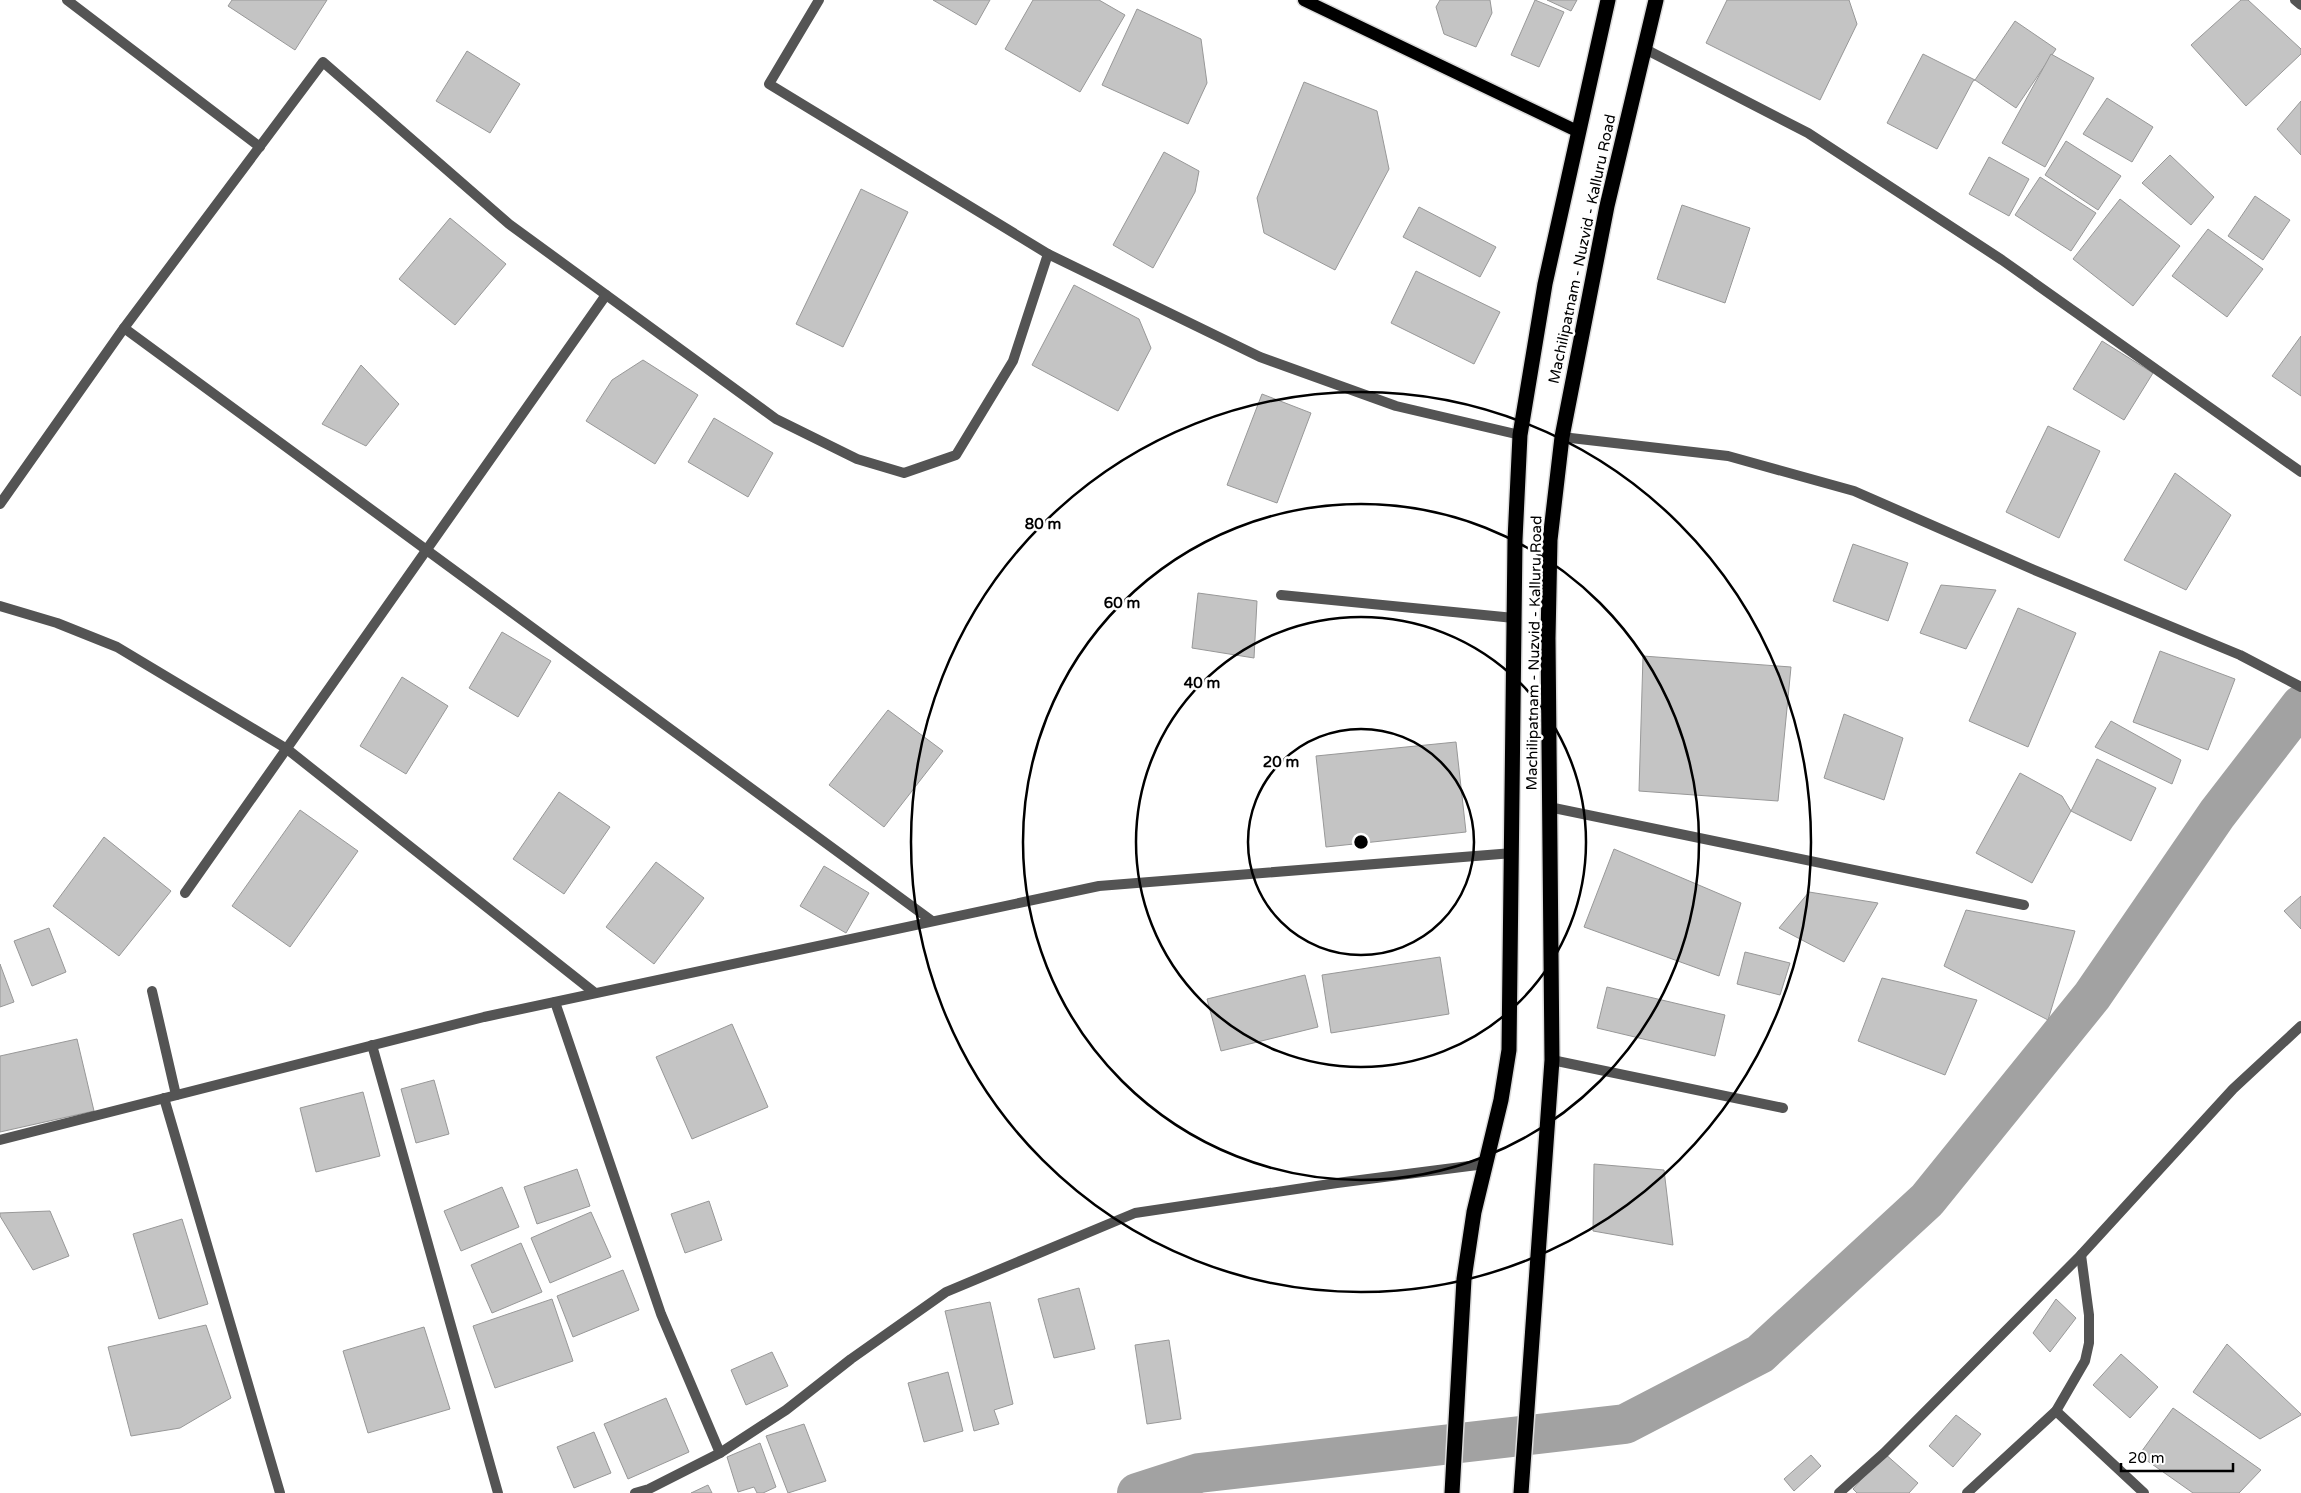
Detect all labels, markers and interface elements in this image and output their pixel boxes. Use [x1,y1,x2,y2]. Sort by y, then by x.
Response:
street label: Machilipatnam - Nuzvid - Kalluru Road [1545,113,1619,385]
text: 80 m [1025,515,1061,533]
street label: Machilipatnam - Nuzvid - Kalluru Road [1523,515,1545,791]
text: 60 m [1104,594,1140,612]
text: 40 m [1184,674,1220,692]
text: 20 m [1263,753,1299,771]
centre of rings [1352,833,1370,851]
scale bar [2121,1440,2234,1472]
text: 20 m [2128,1449,2165,1467]

